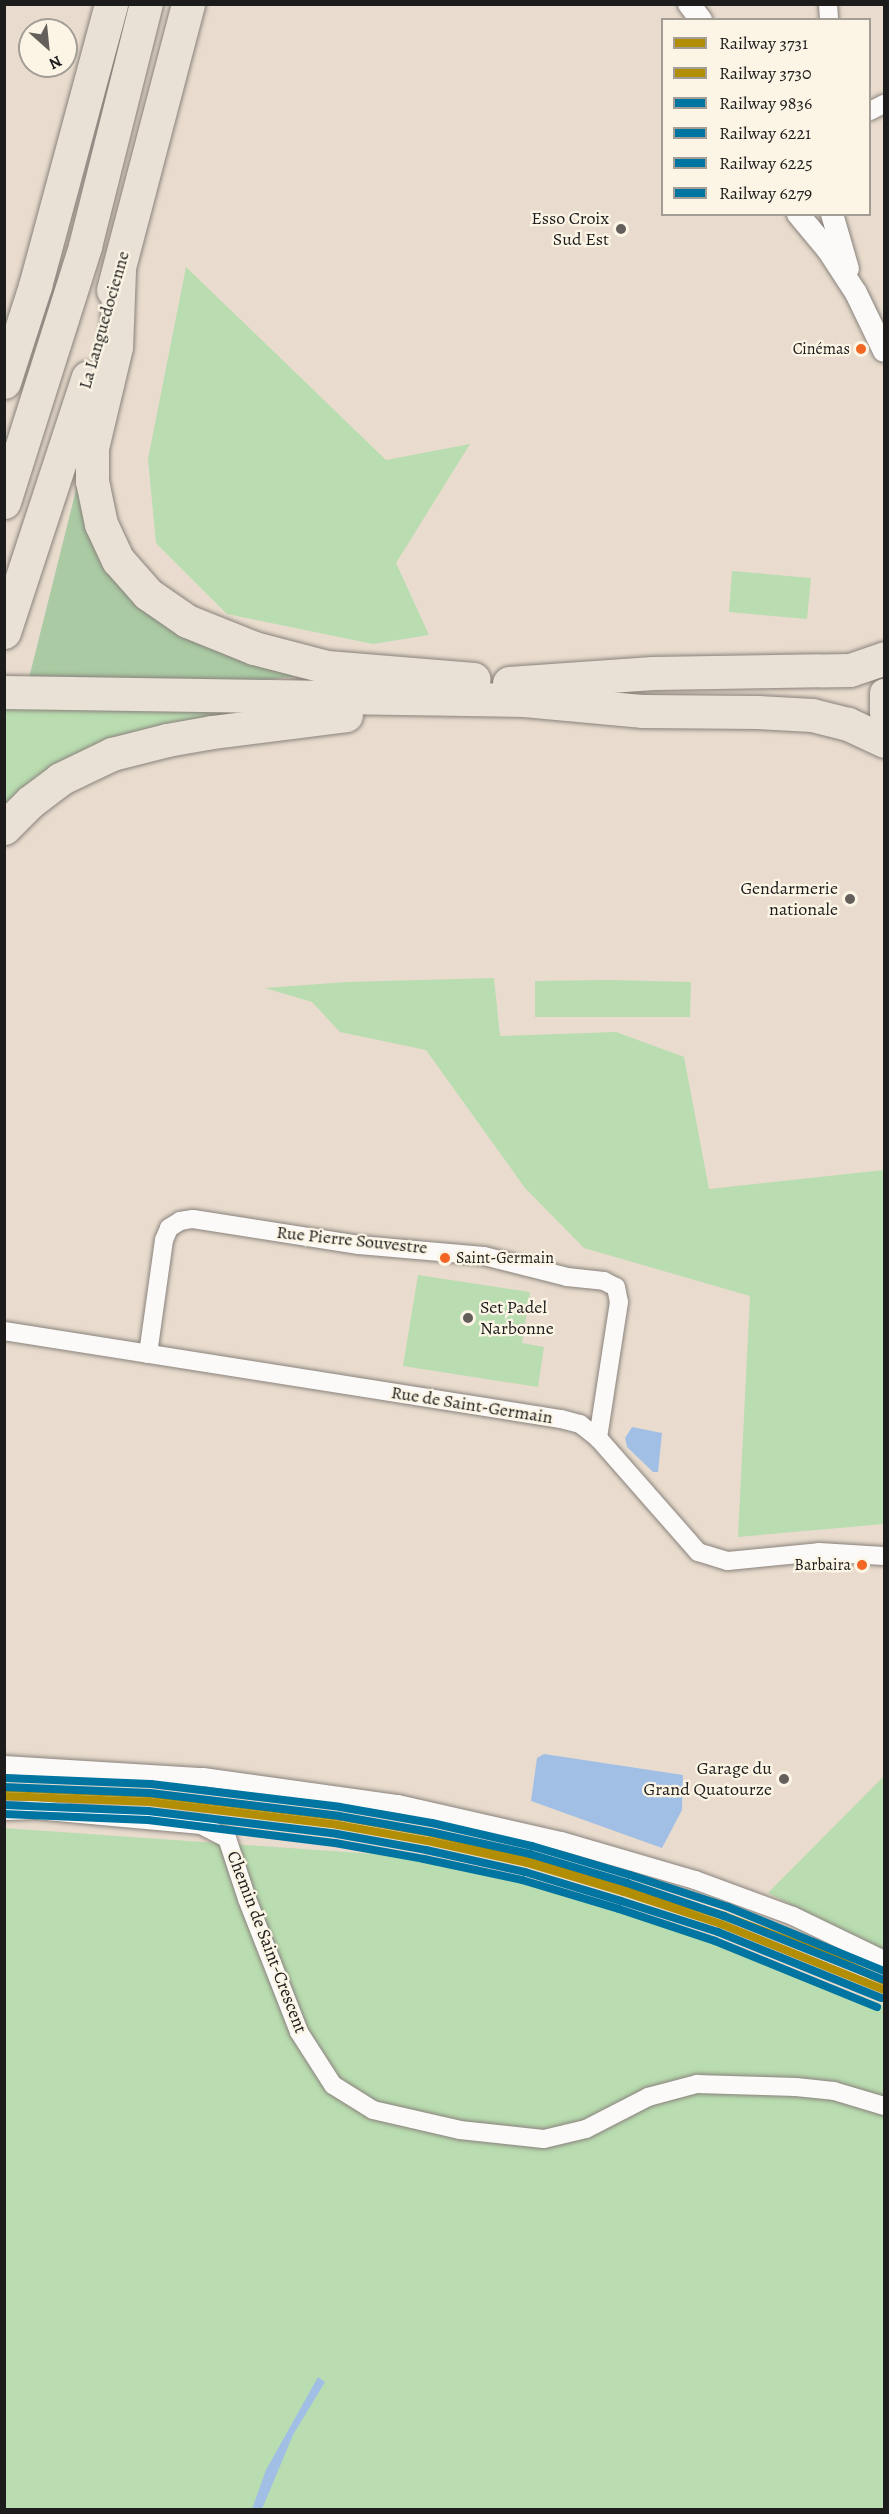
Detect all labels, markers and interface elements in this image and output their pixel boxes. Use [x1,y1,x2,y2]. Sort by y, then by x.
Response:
north arrow [18,18,78,78]
legend [661,18,871,216]
text: Railway 3731 [719,31,808,55]
text: N [45,50,65,75]
text: Railway 3730 [719,61,812,85]
text: Railway 9836 [719,91,812,115]
text: Railway 6221 [719,121,811,145]
text: Railway 6225 [719,151,813,175]
text: Railway 6279 [719,181,812,205]
place label: Esso Croix Sud Est [531,208,609,250]
marker: Esso Croix Sud Est [614,222,628,236]
street label: La Languedocienne [74,249,134,391]
place label: Cinémas [793,339,850,359]
marker: Cinémas [855,343,867,355]
place label: Gendarmerie nationale [740,878,838,920]
marker: Gendarmerie nationale [843,892,857,906]
street label: Rue Pierre Souvestre [276,1221,428,1259]
place label: Saint-Germain [456,1248,554,1268]
marker: Saint-Germain [439,1252,451,1264]
place label: Set Padel Narbonne [480,1297,554,1340]
marker: Set Padel Narbonne [461,1311,475,1325]
street label: Rue de Saint-Germain [390,1382,554,1428]
place label: Barbaira [794,1555,851,1575]
marker: Barbaira [856,1559,868,1571]
place label: Garage du Grand Quatourze [644,1758,772,1800]
marker: Garage du Grand Quatourze [777,1772,791,1786]
street label: Chemin de Saint-Crescent [222,1848,312,2036]

